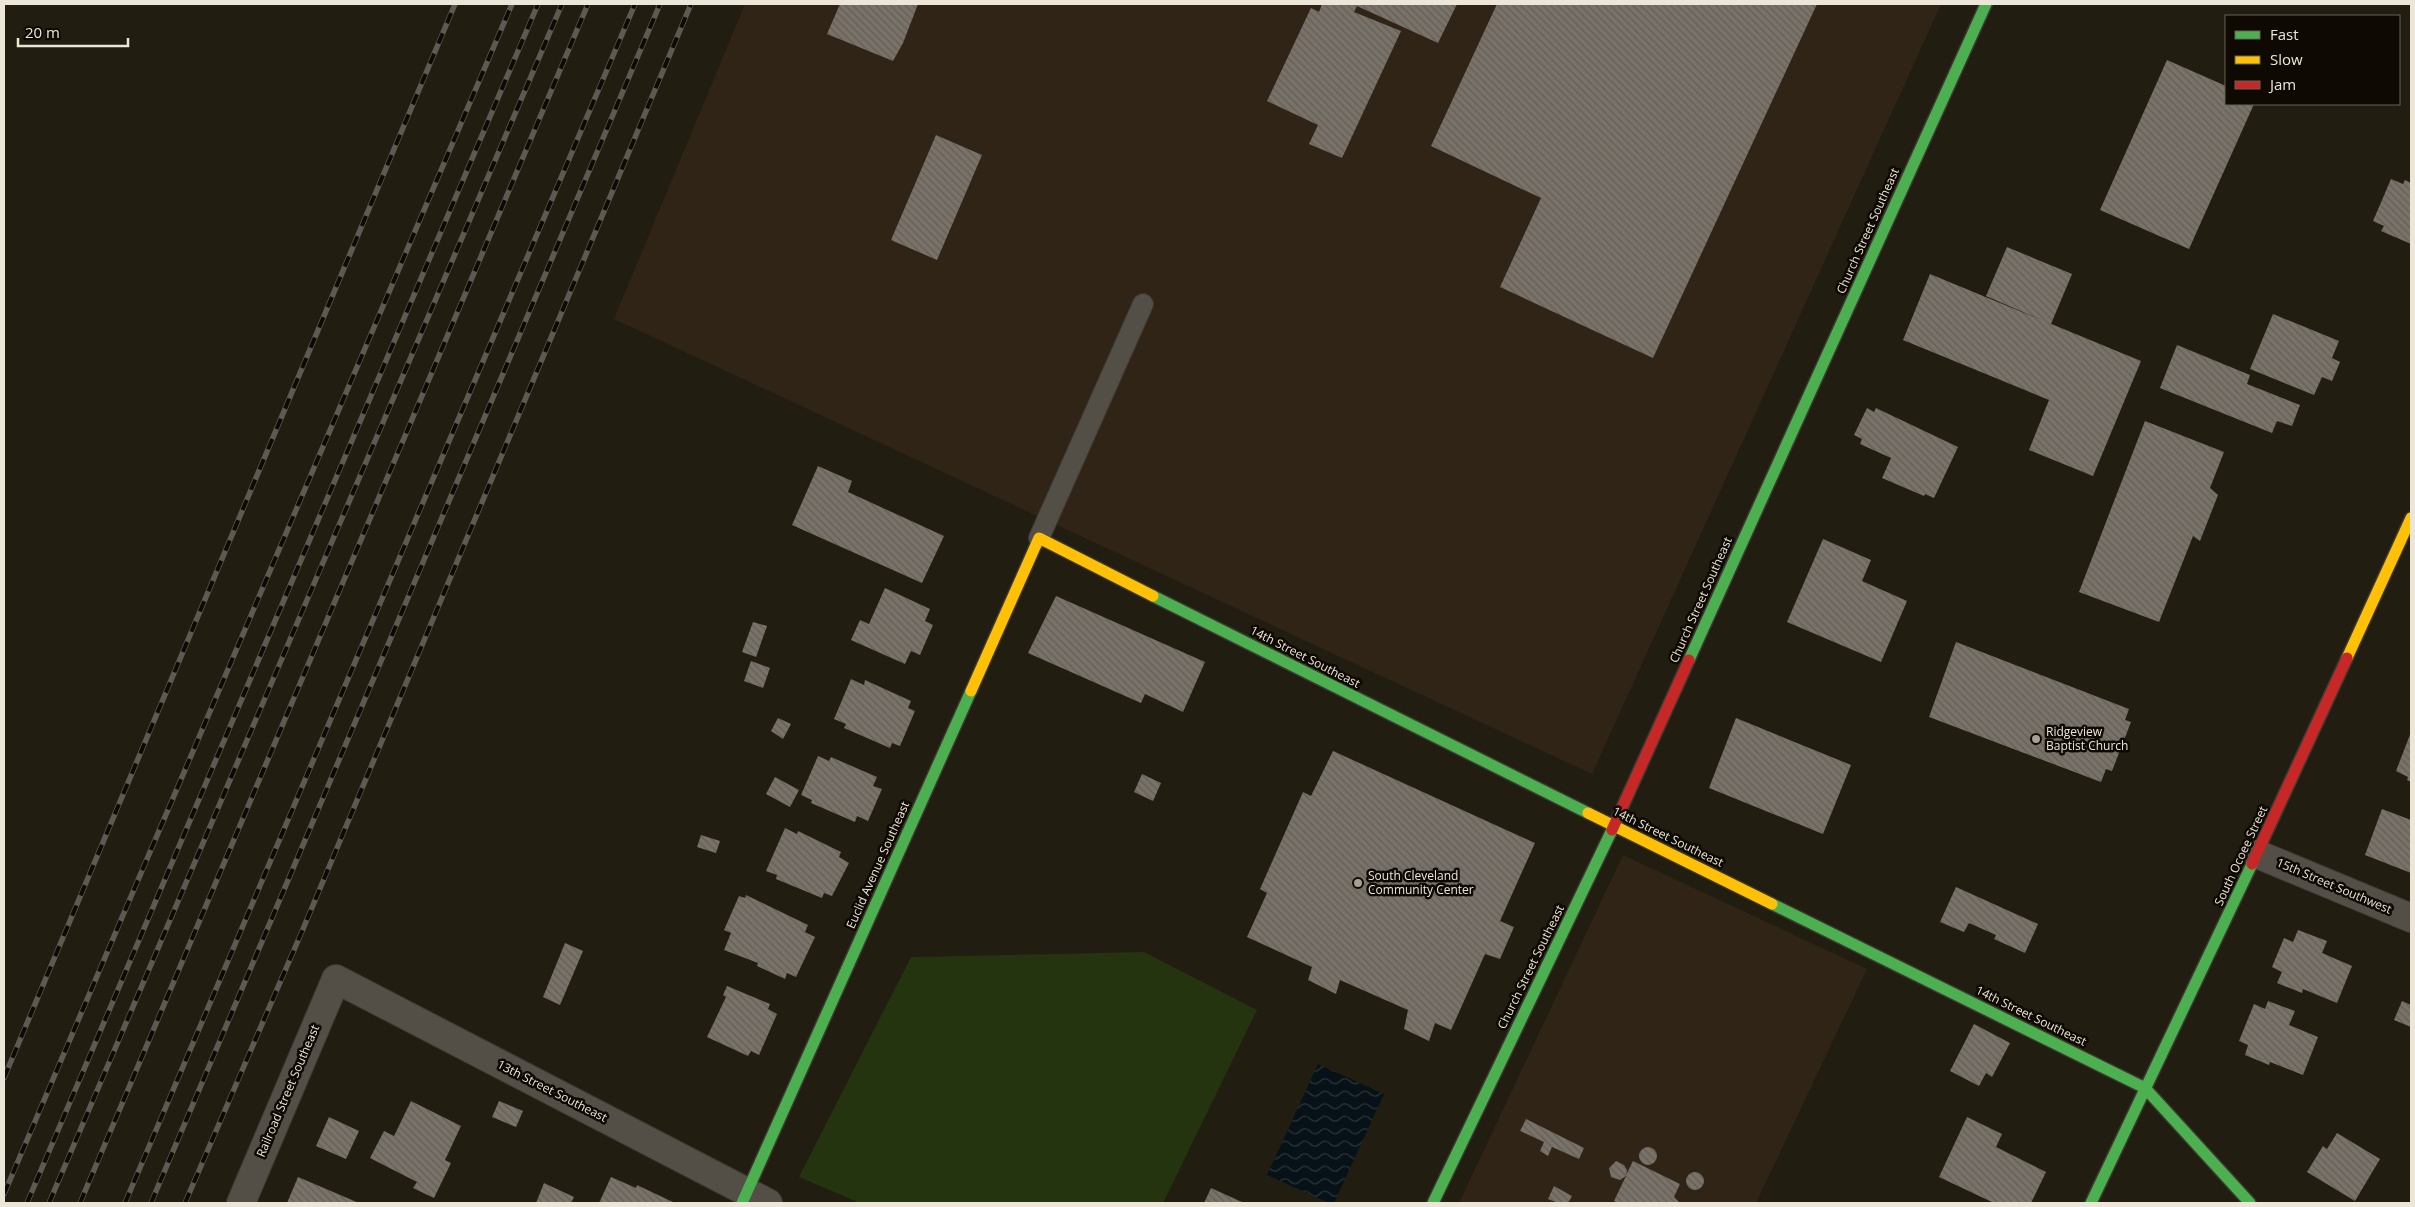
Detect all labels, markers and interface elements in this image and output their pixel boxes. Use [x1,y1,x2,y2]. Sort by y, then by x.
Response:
scale bar [18,15,128,47]
legend [2225,15,2400,105]
text: 20 m [25,22,60,42]
text: Fast [2270,24,2299,44]
text: Slow [2270,49,2303,69]
text: Jam [2268,74,2296,94]
street label: Church Street Southeast [1832,165,1903,296]
street label: Church Street Southeast [1665,534,1736,665]
street label: 14th Street Southeast [1247,621,1363,692]
place label: Ridgeview Baptist Church [2046,723,2128,754]
marker: Ridgeview Baptist Church [2030,733,2042,745]
street label: Euclid Avenue Southeast [842,799,913,931]
street label: 14th Street Southeast [1610,802,1726,871]
street label: South Ocoee Street [2210,803,2271,908]
street label: 15th Street Southwest [2274,854,2395,918]
place label: South Cleveland Community Center [1368,867,1474,898]
marker: South Cleveland Community Center [1352,877,1364,889]
street label: Church Street Southeast [1493,902,1568,1032]
street label: 14th Street Southeast [1973,981,2089,1050]
street label: Railroad Street Southeast [252,1022,323,1160]
street label: 13th Street Southeast [494,1055,610,1126]

